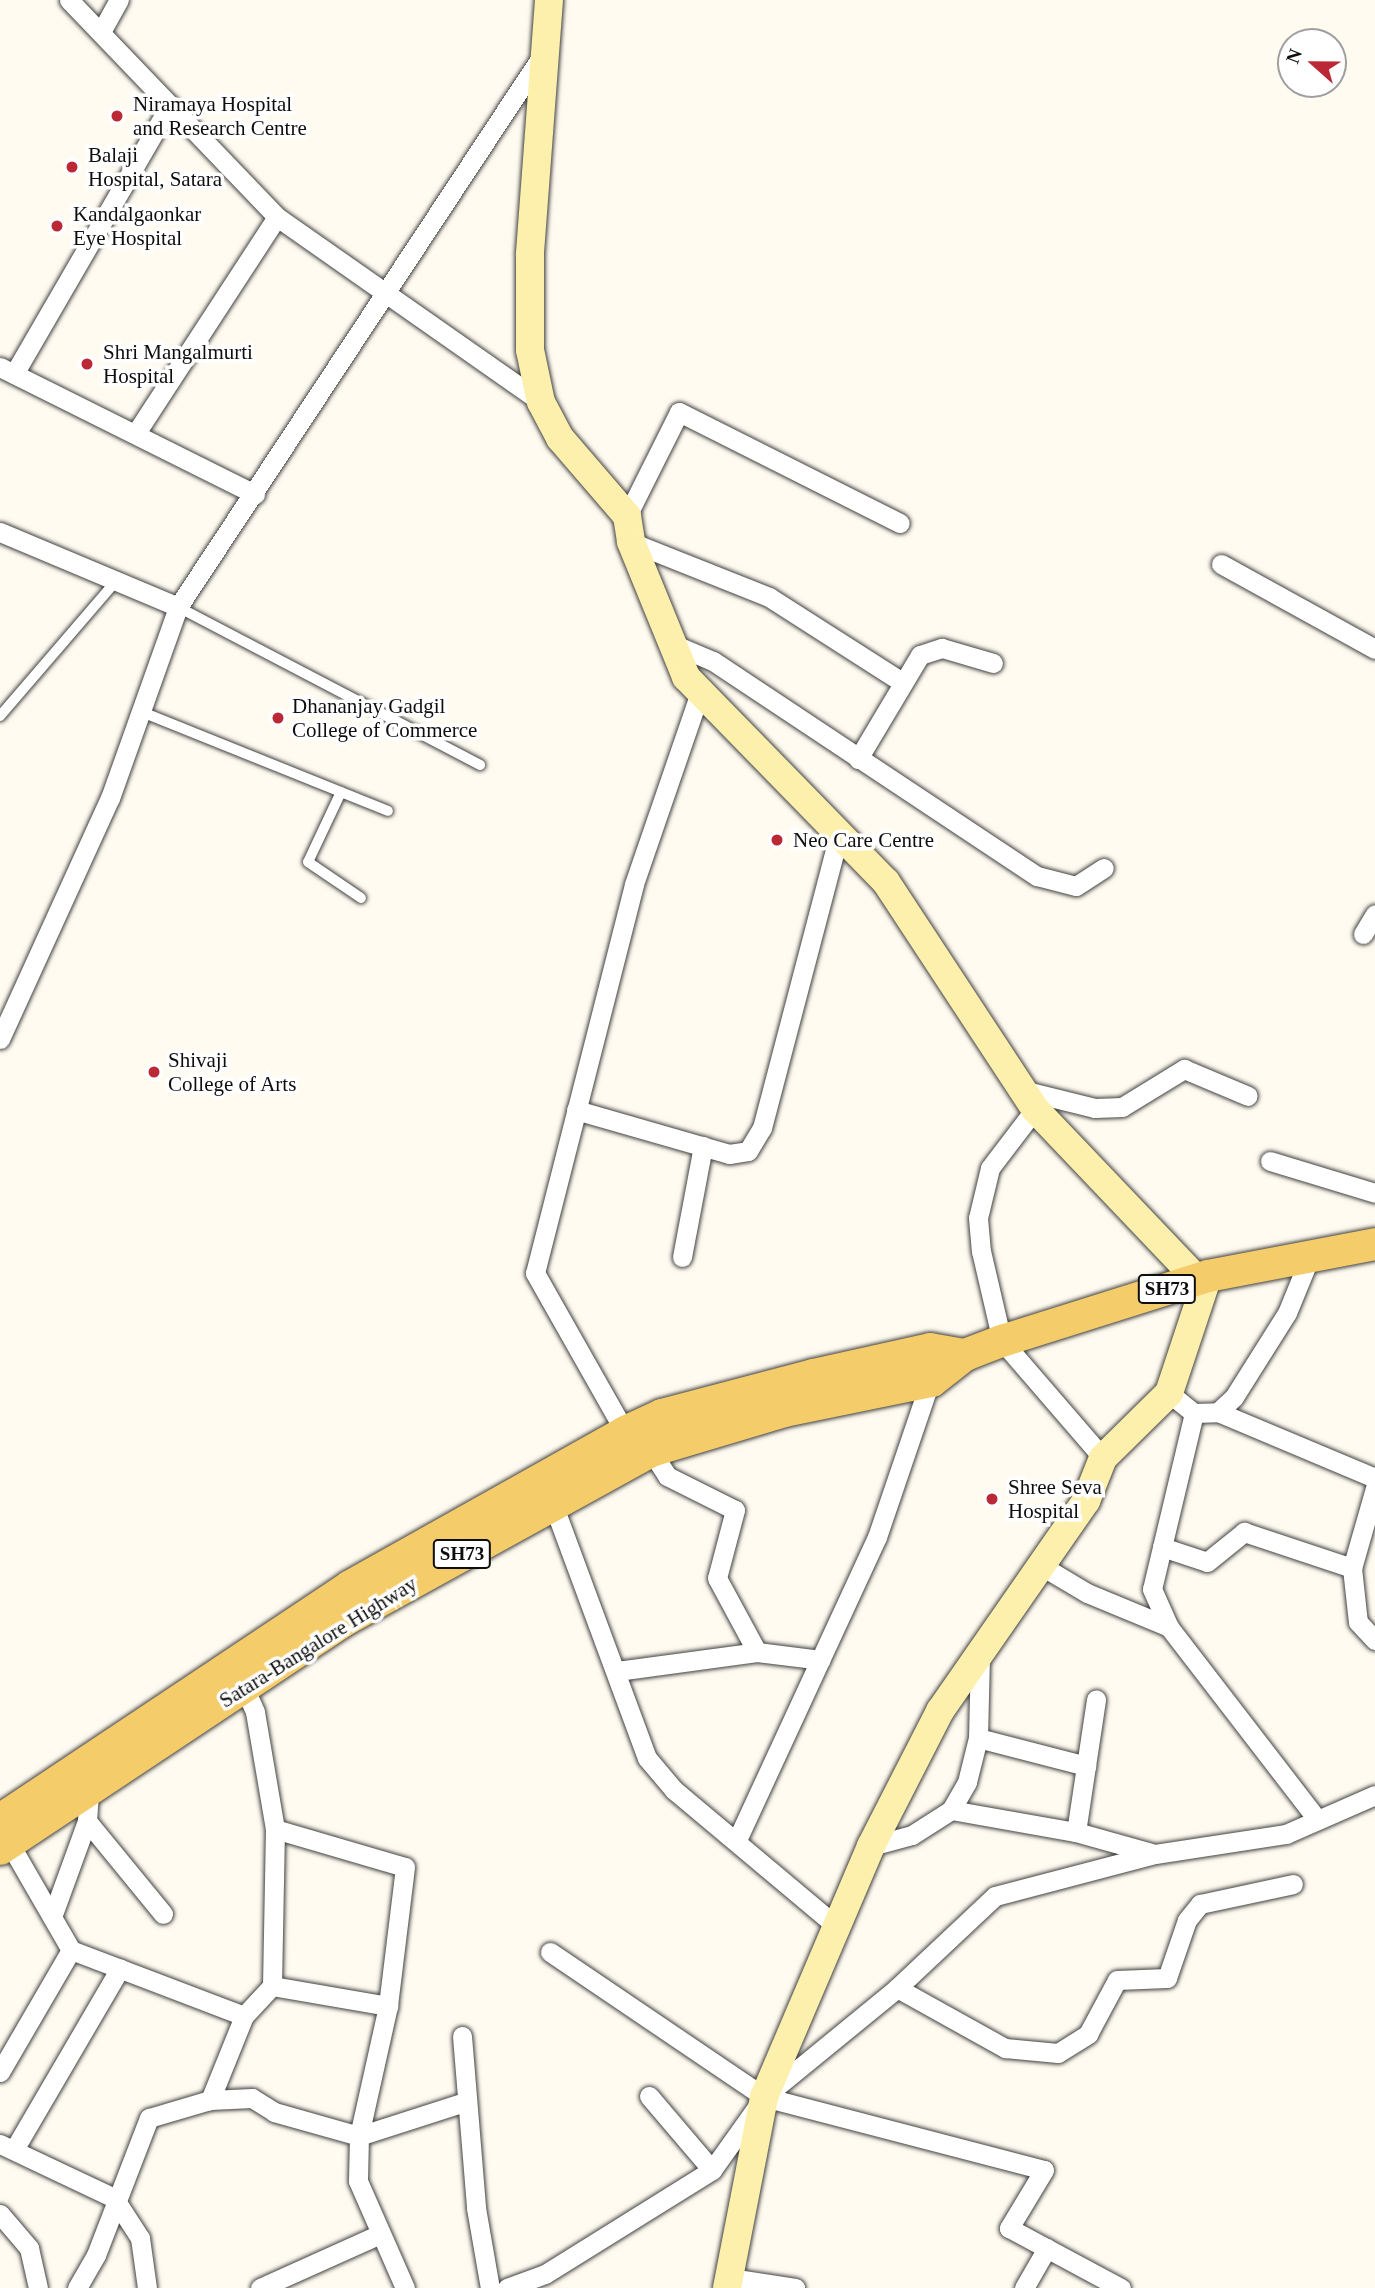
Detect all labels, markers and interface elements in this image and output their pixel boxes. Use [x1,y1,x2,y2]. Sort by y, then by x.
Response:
north arrow [1277,28,1347,98]
text: N [1282,46,1306,66]
place label: Niramaya Hospital and Research Centre [133,91,307,141]
marker: Niramaya Hospital and Research Centre [107,106,127,126]
place label: Balaji Hospital, Satara [88,142,222,192]
marker: Balaji Hospital, Satara [62,157,82,177]
place label: Kandalgaonkar Eye Hospital [73,201,201,251]
marker: Kandalgaonkar Eye Hospital [47,216,67,236]
place label: Shri Mangalmurti Hospital [103,339,253,389]
marker: Shri Mangalmurti Hospital [77,354,97,374]
place label: Dhananjay Gadgil College of Commerce [292,693,477,743]
marker: Dhananjay Gadgil College of Commerce [270,710,286,726]
place label: Neo Care Centre [793,827,934,853]
marker: Neo Care Centre [767,830,787,850]
place label: Shivaji College of Arts [168,1047,297,1097]
marker: Shivaji College of Arts [146,1064,162,1080]
road number: SH73 [1137,1274,1197,1304]
place label: Shree Seva Hospital [1008,1474,1102,1524]
marker: Shree Seva Hospital [982,1489,1002,1509]
road number: SH73 [432,1538,492,1570]
street label: Satara-Bangalore Highway [215,1571,421,1713]

